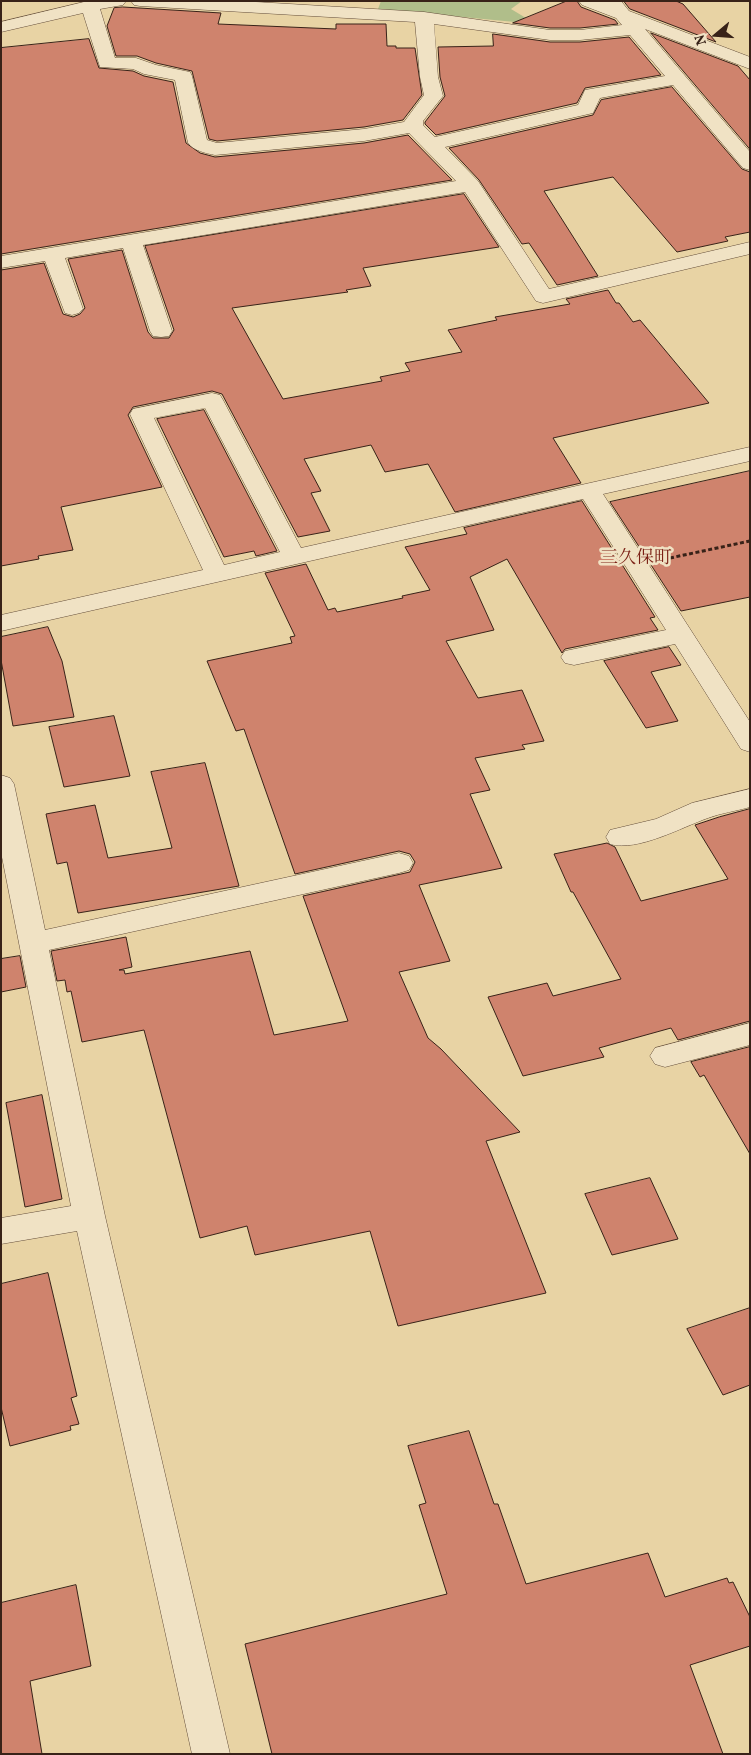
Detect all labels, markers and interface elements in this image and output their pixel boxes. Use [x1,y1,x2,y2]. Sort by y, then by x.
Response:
north arrow [691,10,741,60]
text: N [691,32,712,48]
district label: 三久保町 [600,549,672,571]

